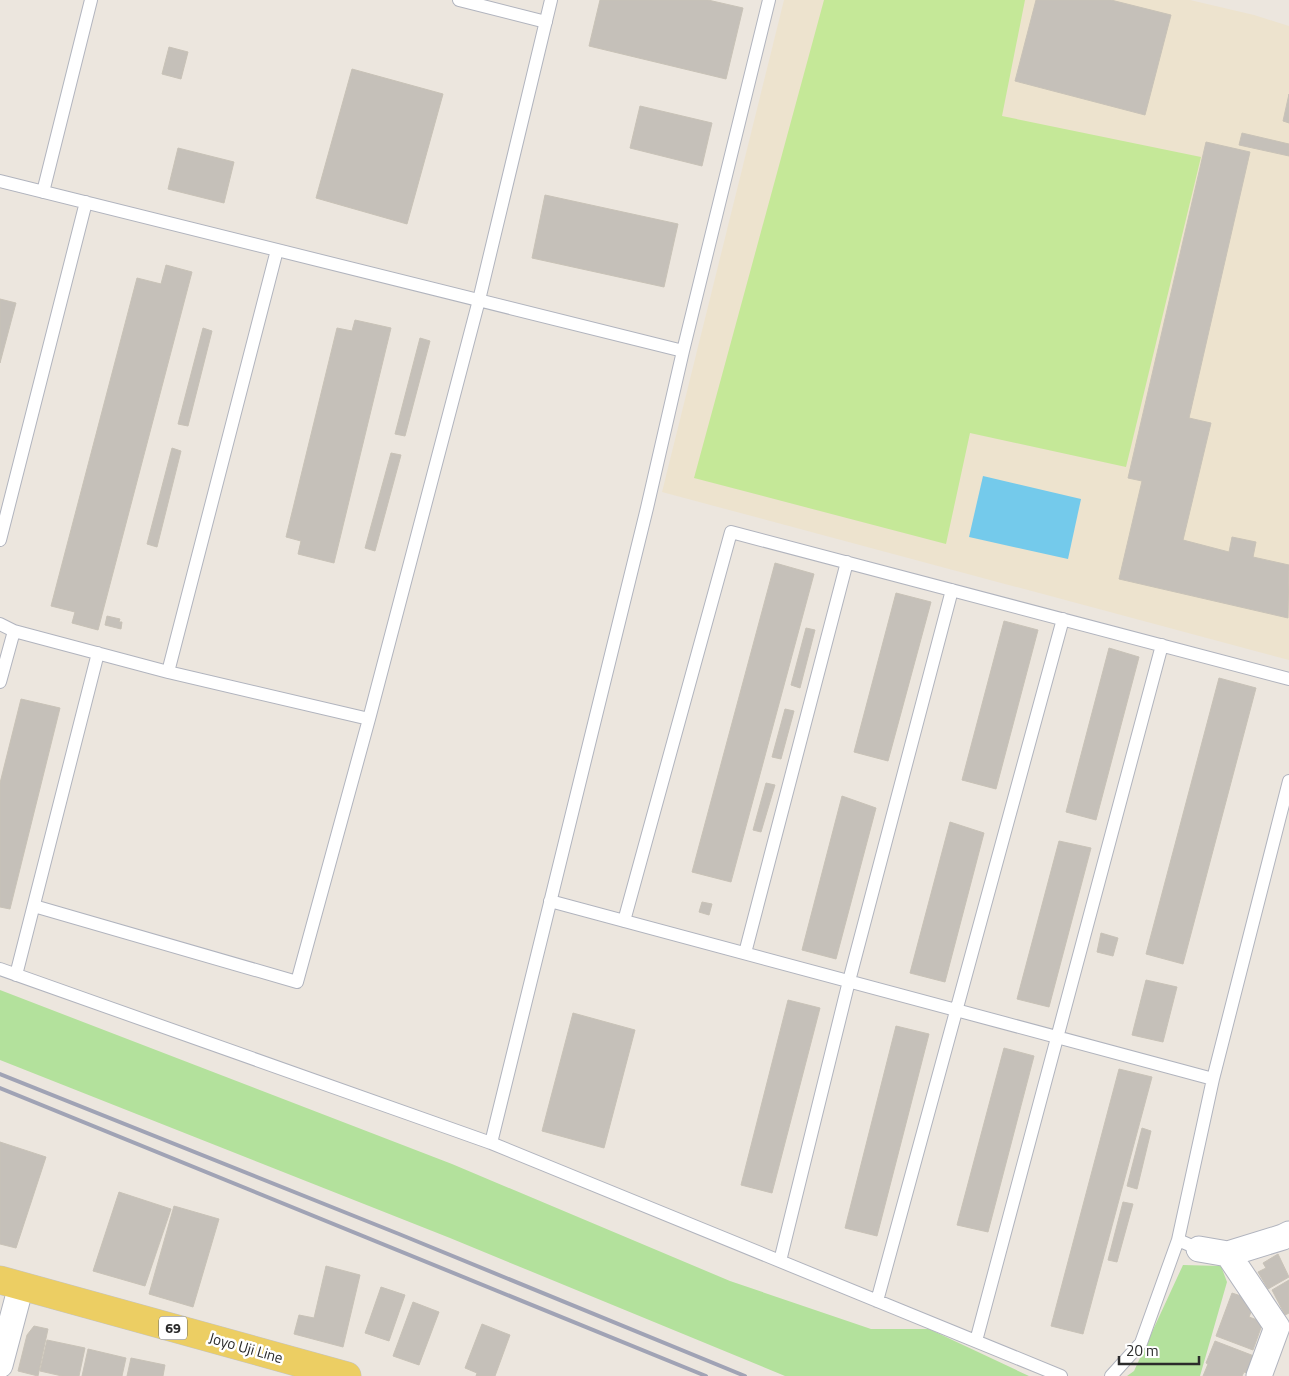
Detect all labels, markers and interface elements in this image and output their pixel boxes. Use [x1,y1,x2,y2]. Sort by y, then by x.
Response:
road number: 69 [159,1316,187,1340]
street label: Joyo Uji Line [206,1326,286,1369]
scale bar [1119,1334,1199,1366]
text: 20 m [1126,1339,1159,1362]

